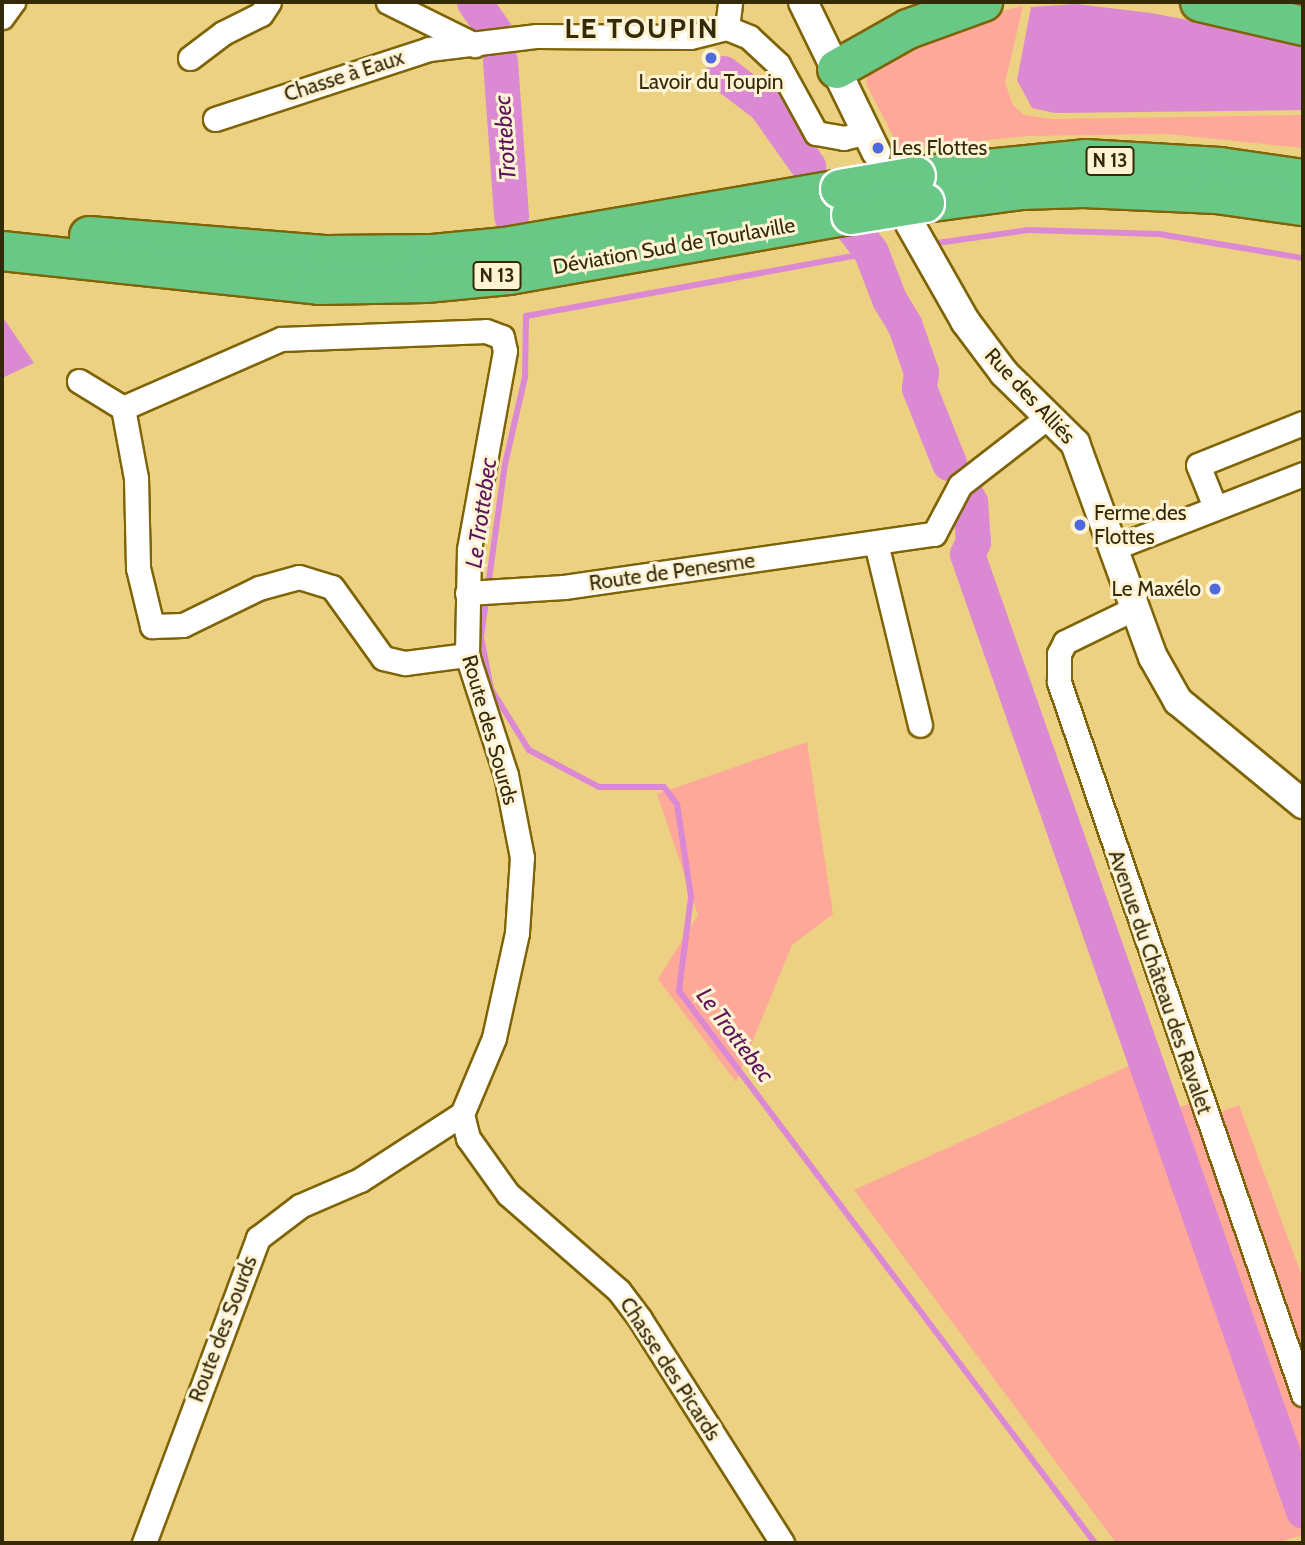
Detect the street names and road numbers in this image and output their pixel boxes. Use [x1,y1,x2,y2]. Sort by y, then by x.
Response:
street label: Chasse à Eaux [281,45,407,107]
road number: N 13 [1086,146,1134,176]
street label: Déviation Sud de Tourlaville [551,212,797,280]
road number: N 13 [472,260,522,292]
street label: Rue des Alliés [979,343,1081,449]
street label: Route de Penesme [587,548,757,596]
street label: Route des Sourds [457,652,523,808]
street label: Avenue du Château des Ravalet [1103,847,1217,1117]
street label: Route des Sourds [184,1252,262,1406]
street label: Chasse des Picards [614,1293,726,1445]

